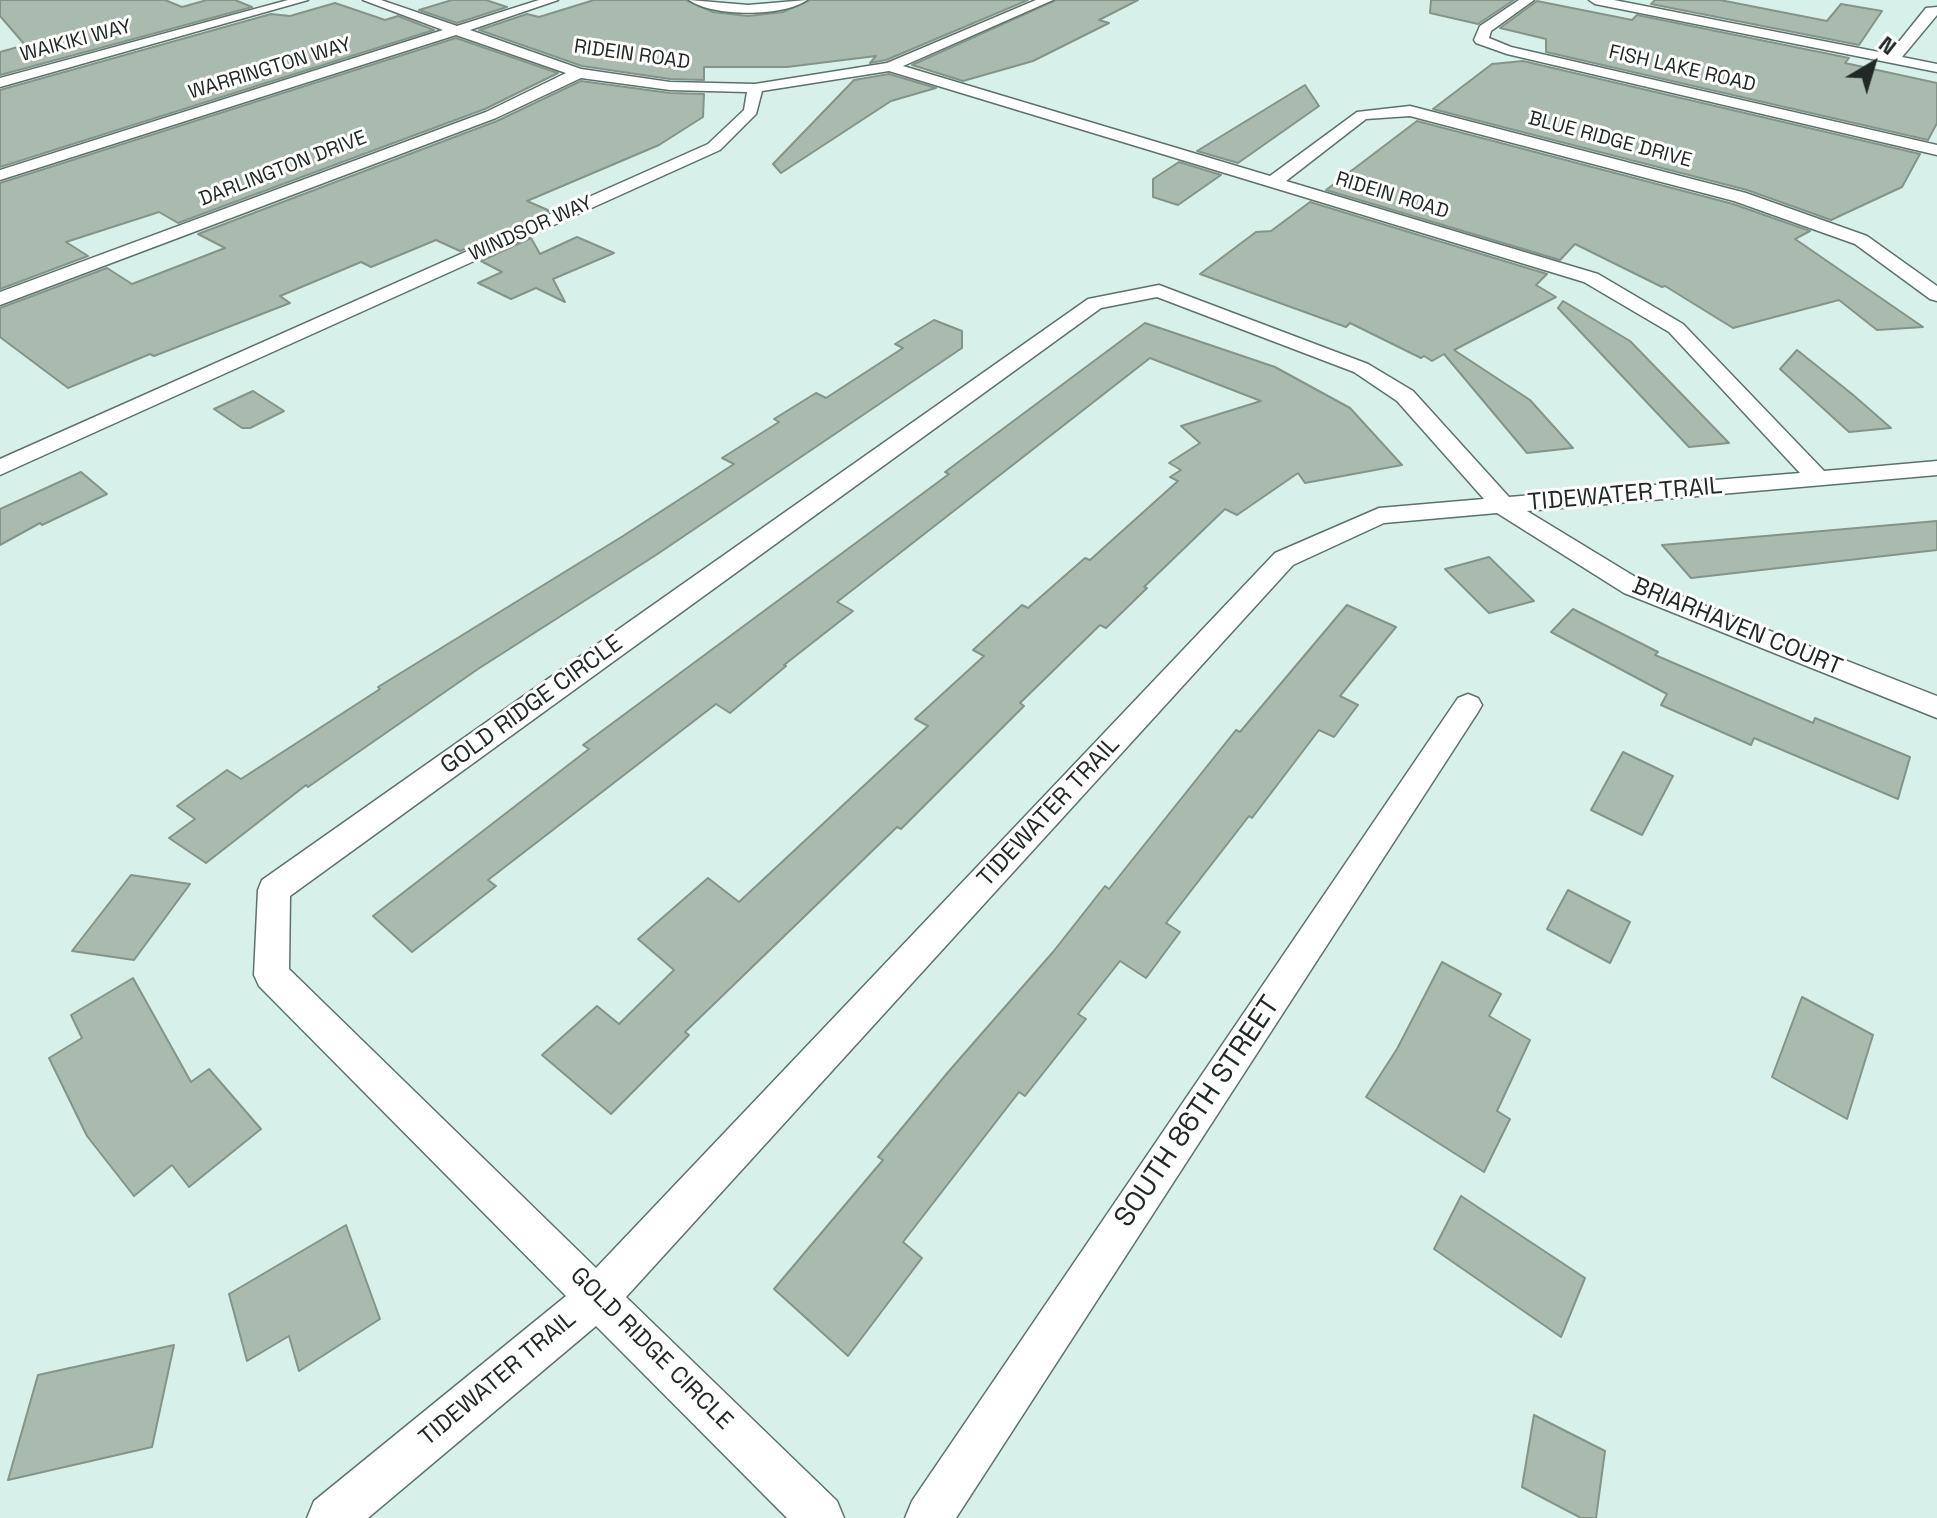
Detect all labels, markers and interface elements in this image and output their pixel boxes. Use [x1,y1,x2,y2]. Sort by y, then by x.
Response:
street label: WAIKIKI WAY [18,15,134,67]
north arrow [1833,24,1913,104]
text: N [1873,30,1902,61]
street label: WARRINGTON WAY [186,33,354,105]
street label: RIDEIN ROAD [572,35,692,75]
street label: FISH LAKE ROAD [1606,40,1758,98]
street label: BLUE RIDGE DRIVE [1526,107,1694,173]
street label: DARLINGTON DRIVE [196,126,370,212]
street label: RIDEIN ROAD [1333,167,1451,225]
street label: WINDSOR WAY [466,191,596,267]
street label: TIDEWATER TRAIL [1526,472,1724,518]
street label: BRIARHAVEN COURT [1628,572,1846,682]
street label: GOLD RIDGE CIRCLE [435,629,629,781]
street label: TIDEWATER TRAIL [972,731,1126,893]
street label: SOUTH 86TH STREET [1108,990,1288,1234]
street label: GOLD RIDGE CIRCLE [564,1262,738,1436]
street label: TIDEWATER TRAIL [414,1305,582,1453]

